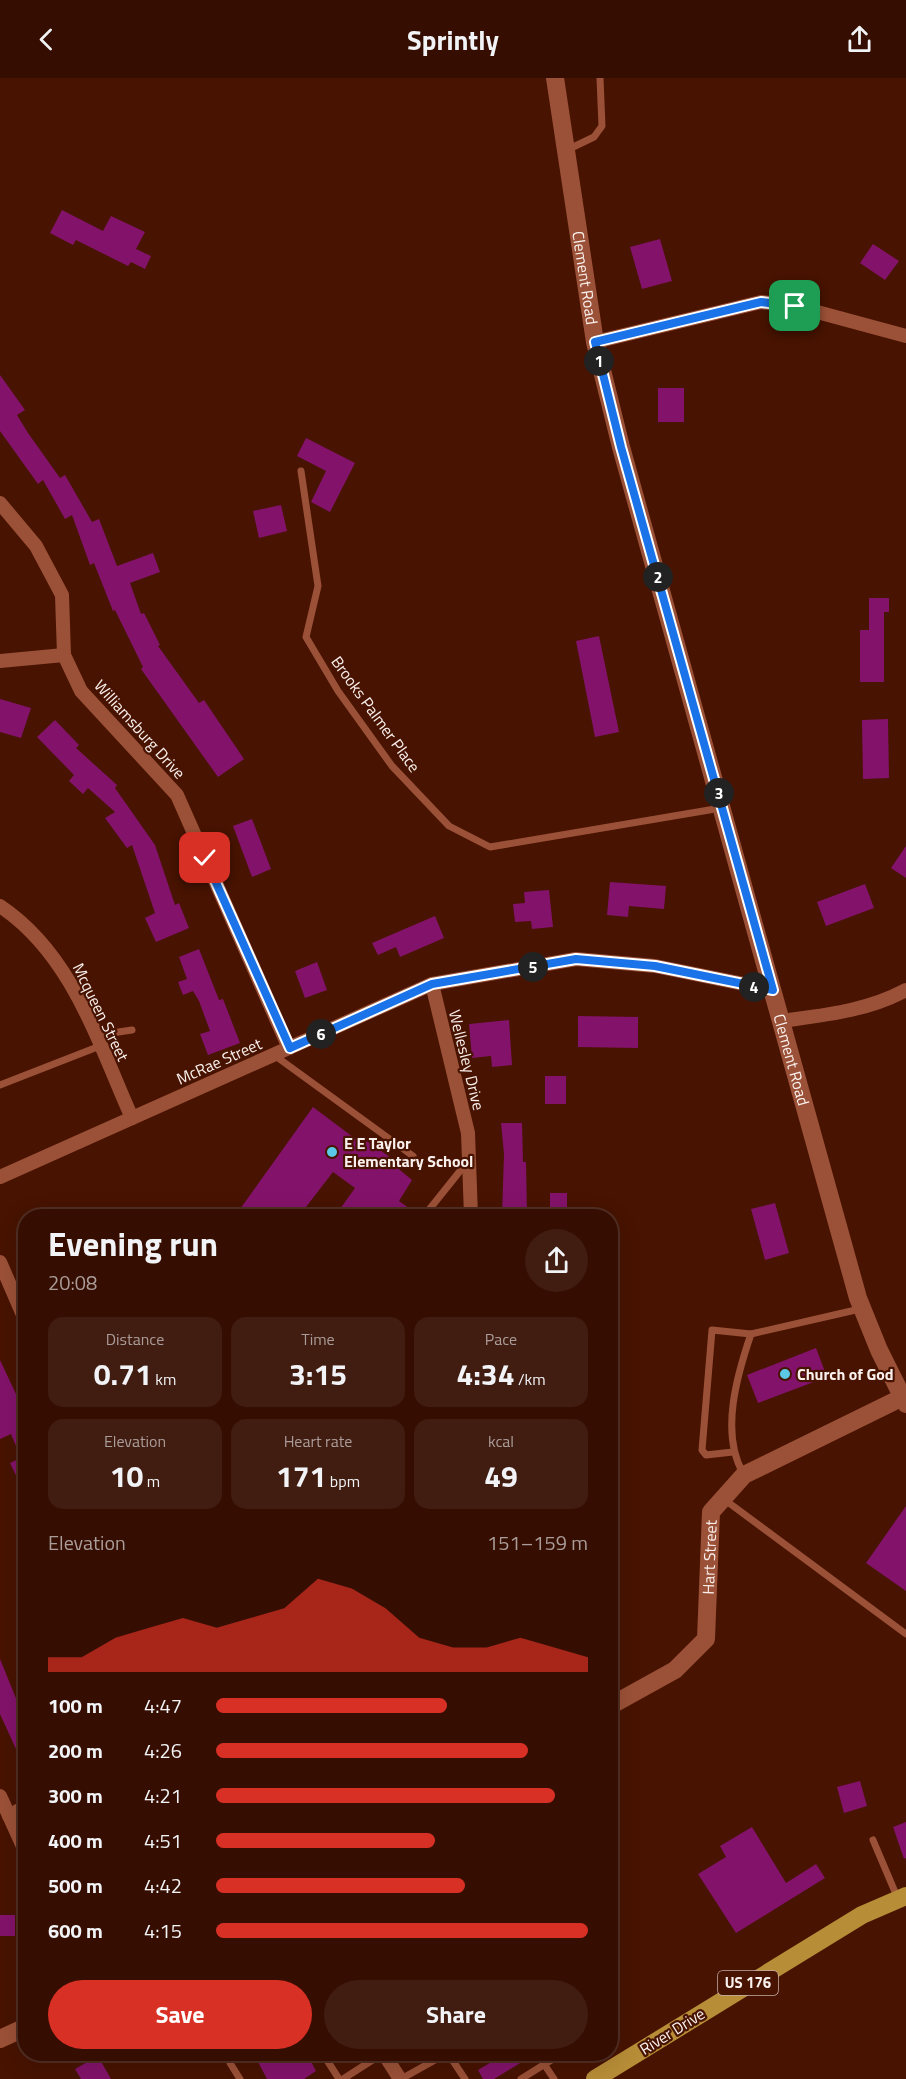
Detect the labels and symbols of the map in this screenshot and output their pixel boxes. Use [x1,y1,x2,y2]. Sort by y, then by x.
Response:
street label: Clement Road [566,229,604,326]
pin [769,280,820,331]
pin: 1 [584,346,614,376]
pin: 2 [643,562,673,592]
street label: Brooks Palmer Place [326,651,426,777]
street label: Williamsburg Drive [89,674,191,784]
pin: 3 [704,778,734,808]
pin [179,832,230,883]
pin: 5 [518,952,548,982]
street label: Mcqueen Street [67,959,135,1066]
pin: 4 [739,972,769,1002]
street label: Wellesley Drive [443,1007,491,1113]
street label: Clement Road [767,1011,816,1108]
pin: 6 [306,1019,336,1049]
street label: McRae Street [173,1031,266,1090]
place label: E E Taylor Elementary School [344,1131,473,1173]
marker: E E Taylor Elementary School [325,1145,339,1159]
place label: Church of God [797,1362,894,1386]
marker: Church of God [778,1367,792,1381]
street label: Hart Street [696,1519,723,1595]
road number: US 176 [718,1971,778,1995]
street label: River Drive [635,2001,709,2061]

